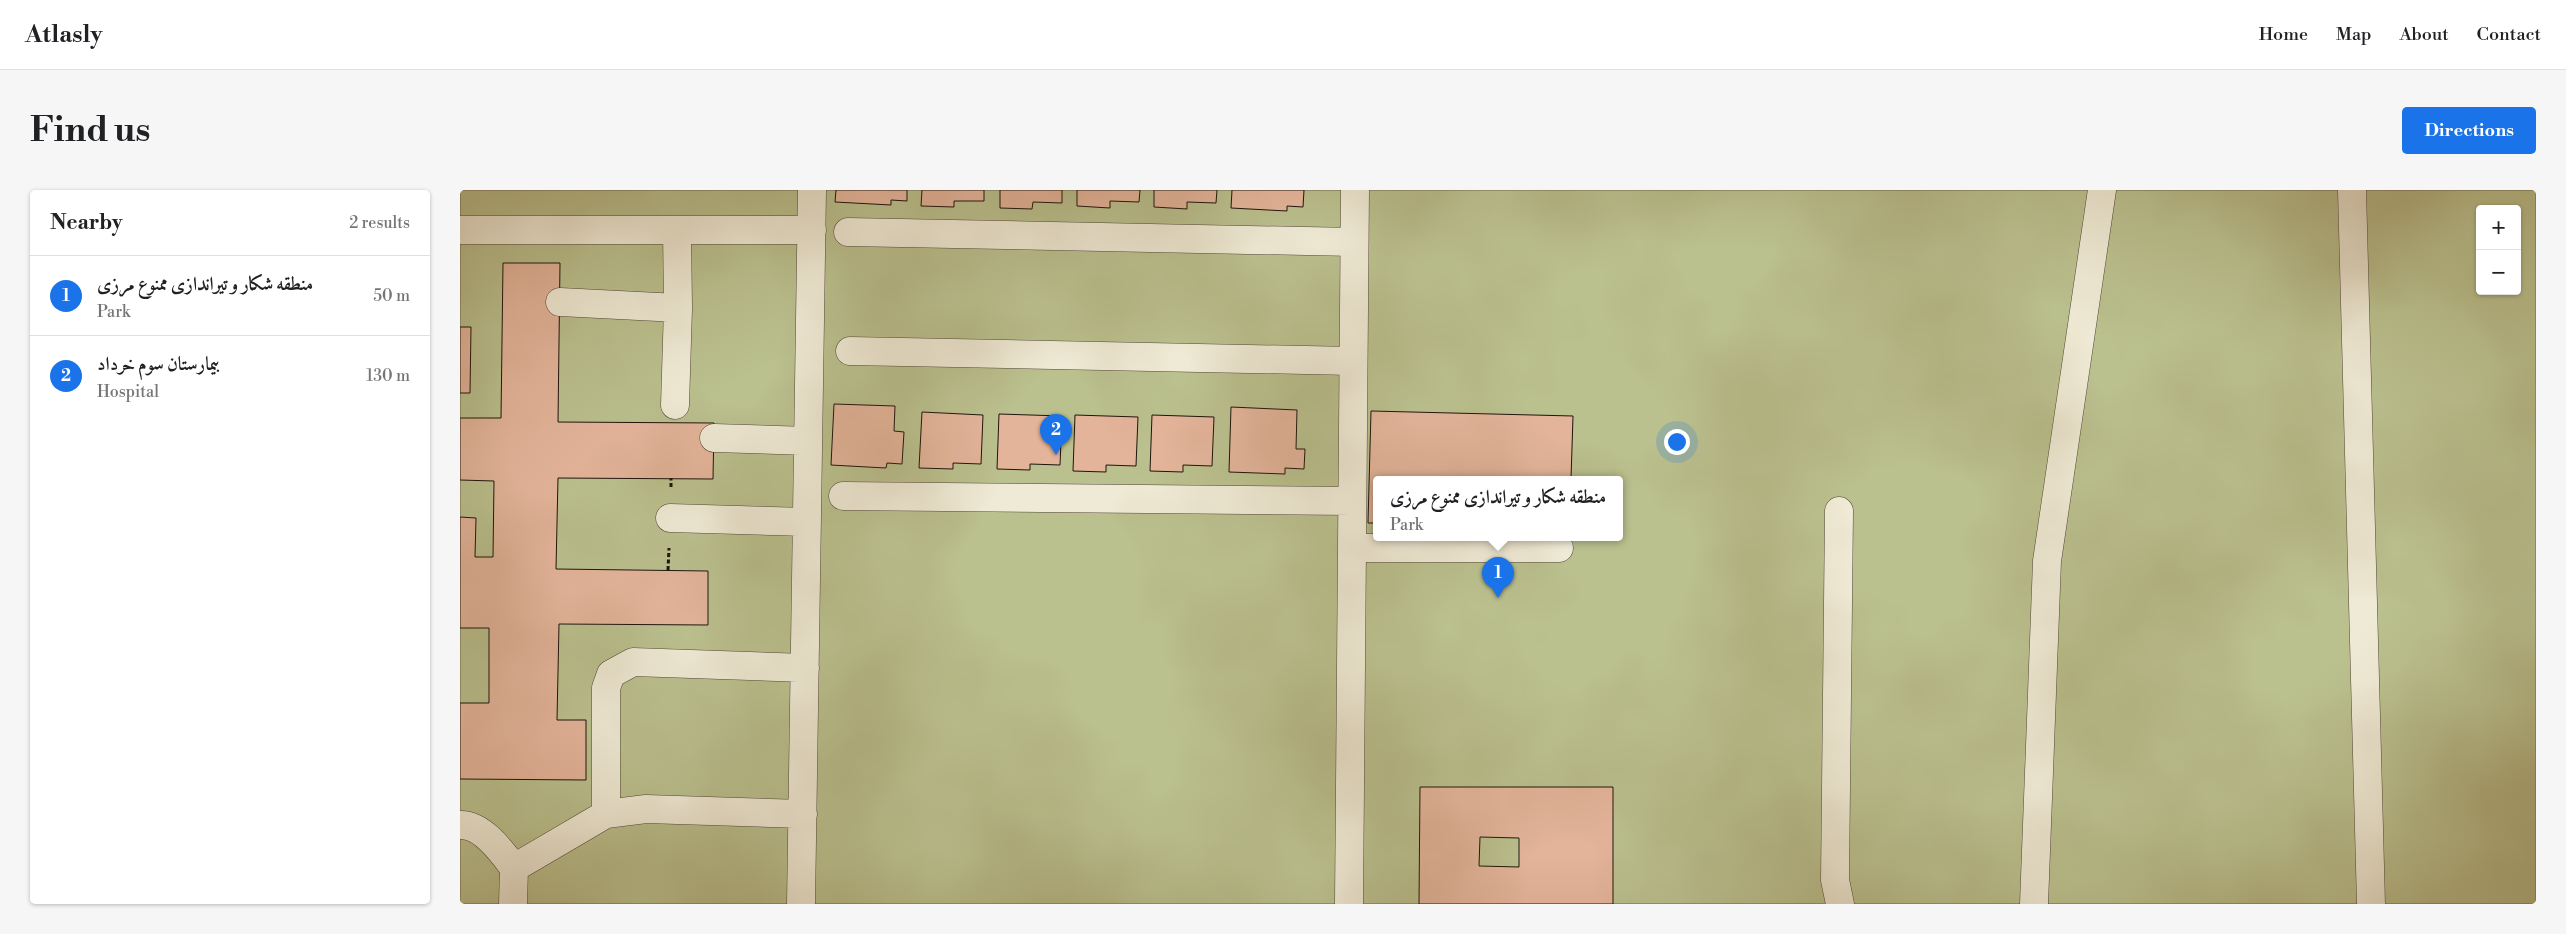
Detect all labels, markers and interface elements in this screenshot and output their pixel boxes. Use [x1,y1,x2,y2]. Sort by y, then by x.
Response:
text: Atlasly [25,20,102,50]
text: Home [2259,23,2308,46]
text: Map [2336,23,2372,46]
text: About [2400,23,2449,46]
text: Contact [2477,23,2541,46]
button: Directions [2402,107,2536,154]
text: Find us [30,109,150,152]
map controls [2476,205,2521,295]
button: + [2476,205,2521,250]
text: Nearby [50,210,123,236]
text: 2 results [349,213,410,233]
button: − [2476,250,2521,295]
text: منطقه شکار و تیراندازی ممنوع مرزی [97,272,313,296]
text: 1 [62,286,70,306]
text: 50 m [373,286,410,306]
text: Park [97,302,130,322]
text: بیمارستان سوم خرداد [97,352,219,376]
text: 2 [61,366,71,386]
text: 130 m [366,366,410,386]
text: Hospital [97,382,159,402]
pin: 2 [1040,414,1072,455]
your location [1664,429,1690,455]
popup [1373,476,1623,541]
text: منطقه شکار و تیراندازی ممنوع مرزی [1390,485,1606,509]
text: Park [1390,515,1423,535]
pin: 1 [1482,557,1514,598]

